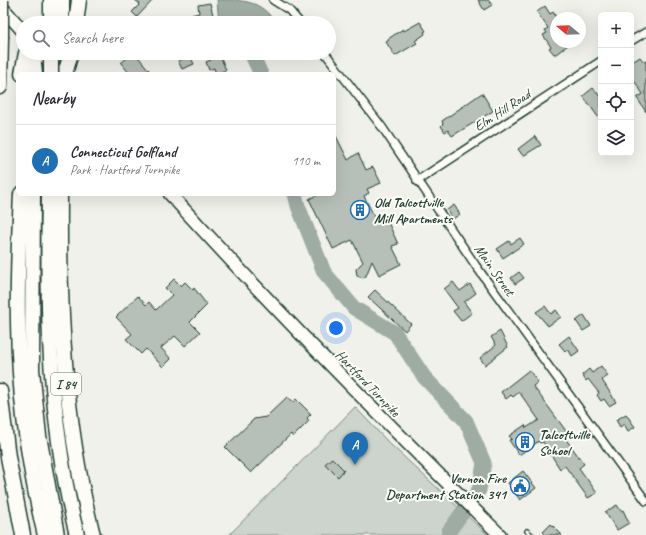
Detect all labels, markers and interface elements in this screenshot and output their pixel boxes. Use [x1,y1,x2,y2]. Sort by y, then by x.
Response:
north arrow [550,12,586,48]
map controls [598,12,634,156]
button: + [598,12,634,48]
search box [16,16,336,60]
icon: search [30,27,52,49]
text: Search here [62,29,123,48]
button: − [598,48,634,84]
button: locate [598,84,634,120]
street label: Elm Hill Road [471,85,536,135]
text: Nearby [32,88,75,109]
button: layers [598,120,634,156]
text: Connecticut Golfland [70,143,176,162]
text: A [42,153,48,169]
text: 110 m [292,153,320,169]
text: Park · Hartford Turnpike [70,162,179,178]
place label: Old Talcottville Mill Apartments [374,194,454,227]
building icon: Old Talcottville Mill Apartments [349,199,371,221]
street label: Main Street [471,241,519,300]
your location [326,318,346,338]
street label: Hartford Turnpike [332,347,405,421]
road number: I 84 [51,373,81,395]
place label: Talcottville School [539,426,591,459]
building icon: Talcottville School [514,431,536,453]
pin: A [342,432,368,465]
place label: Vernon Fire Department Station 341 [386,470,508,503]
public building icon: Vernon Fire Department Station 341 [509,475,531,497]

